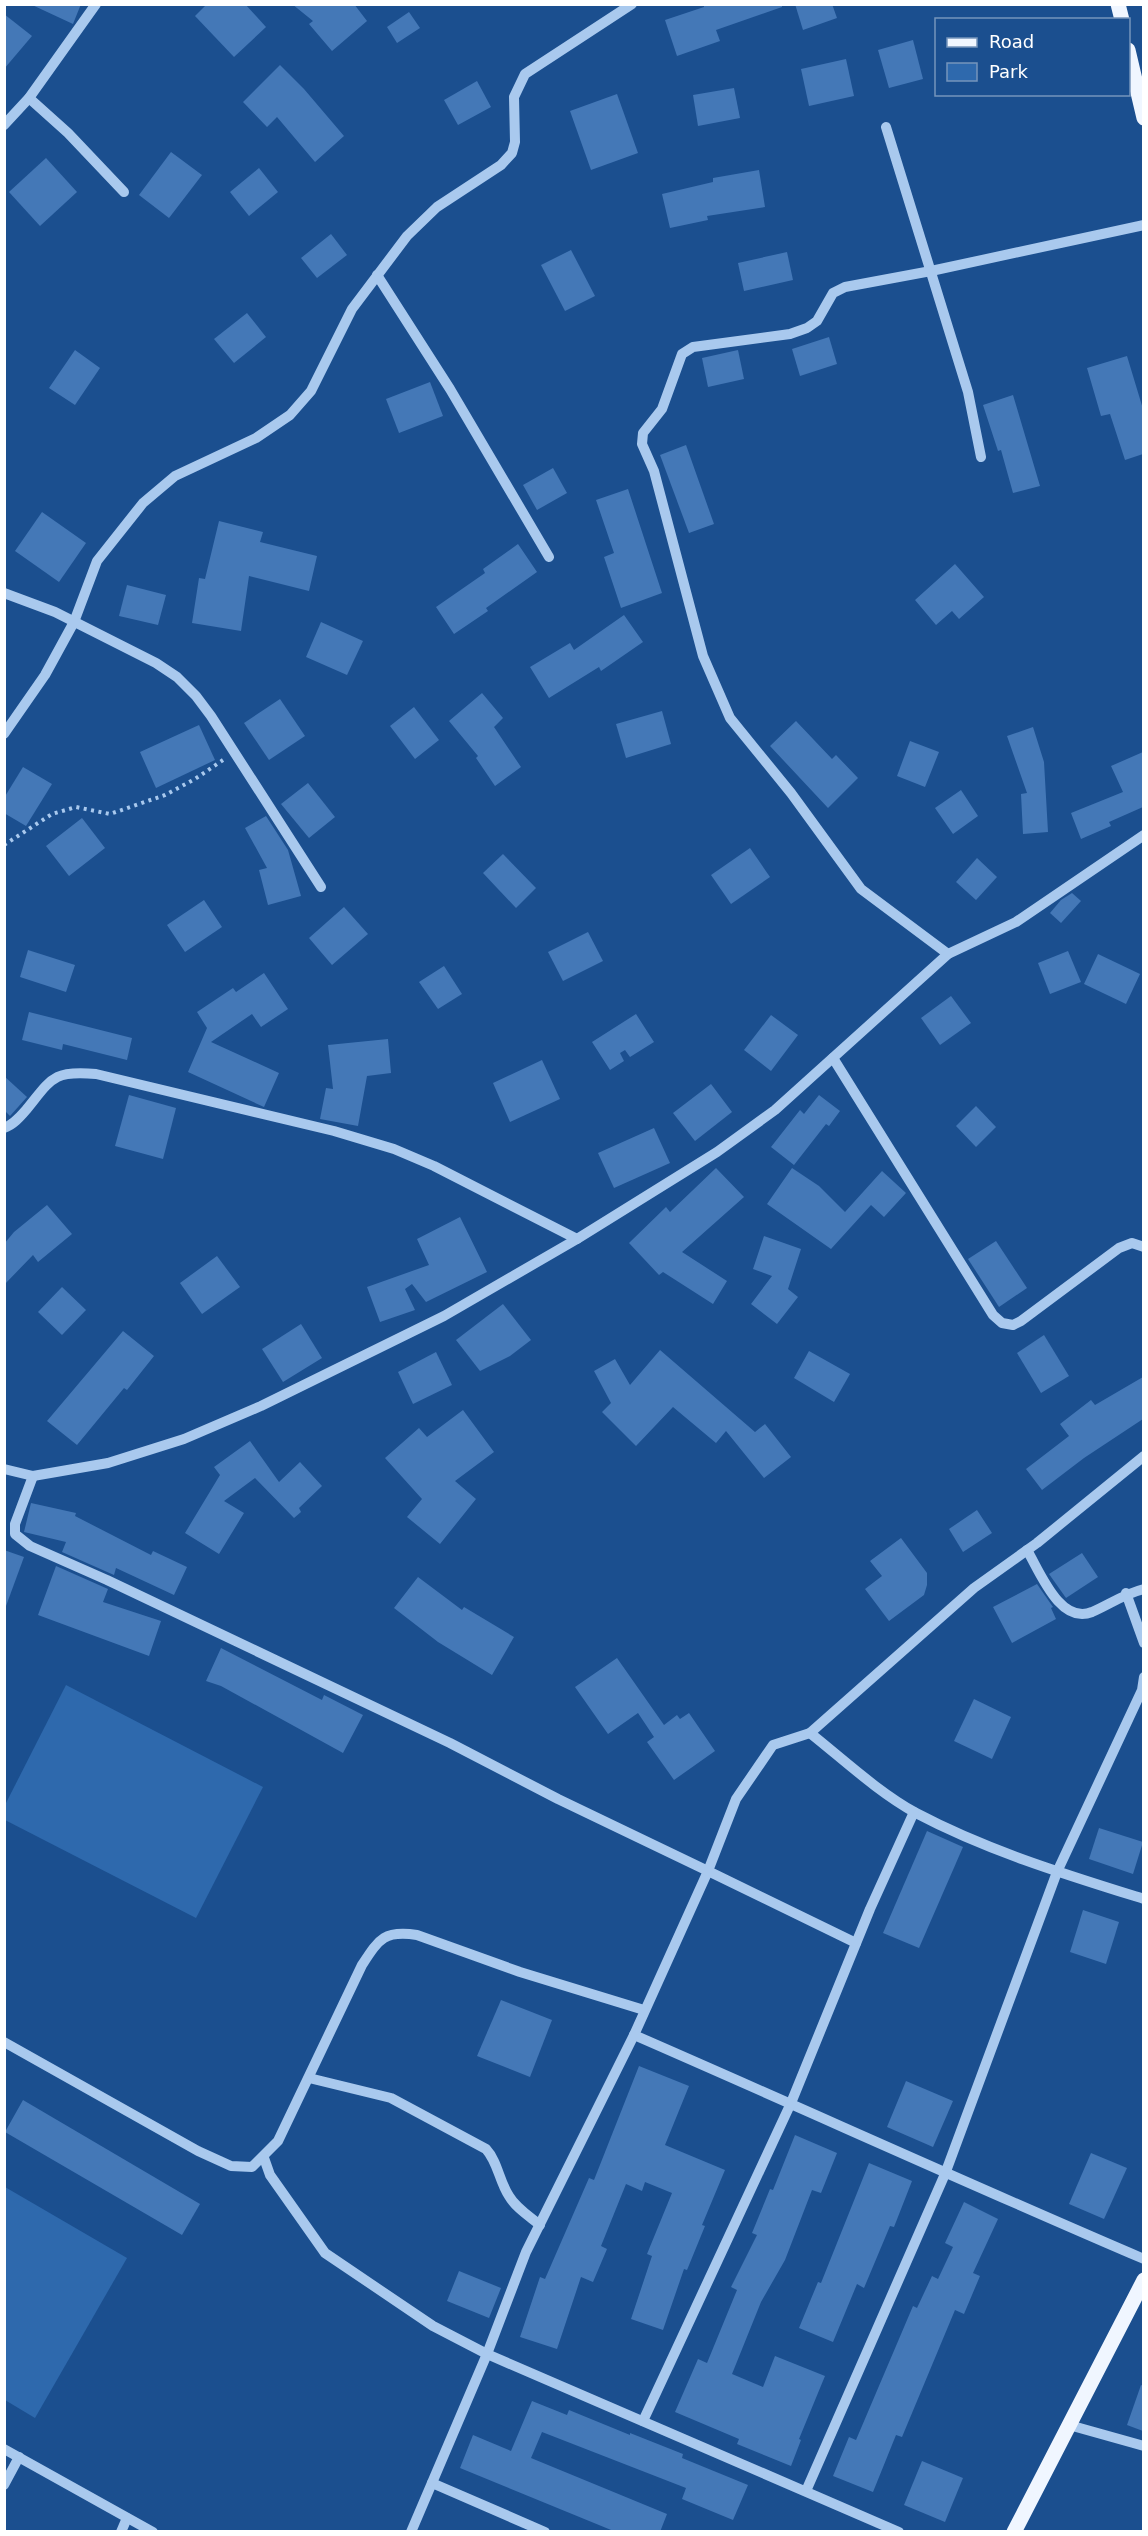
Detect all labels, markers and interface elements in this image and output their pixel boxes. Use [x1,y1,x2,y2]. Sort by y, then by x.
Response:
legend [935,18,1130,96]
text: Road [989,31,1034,52]
text: Park [989,61,1028,82]

